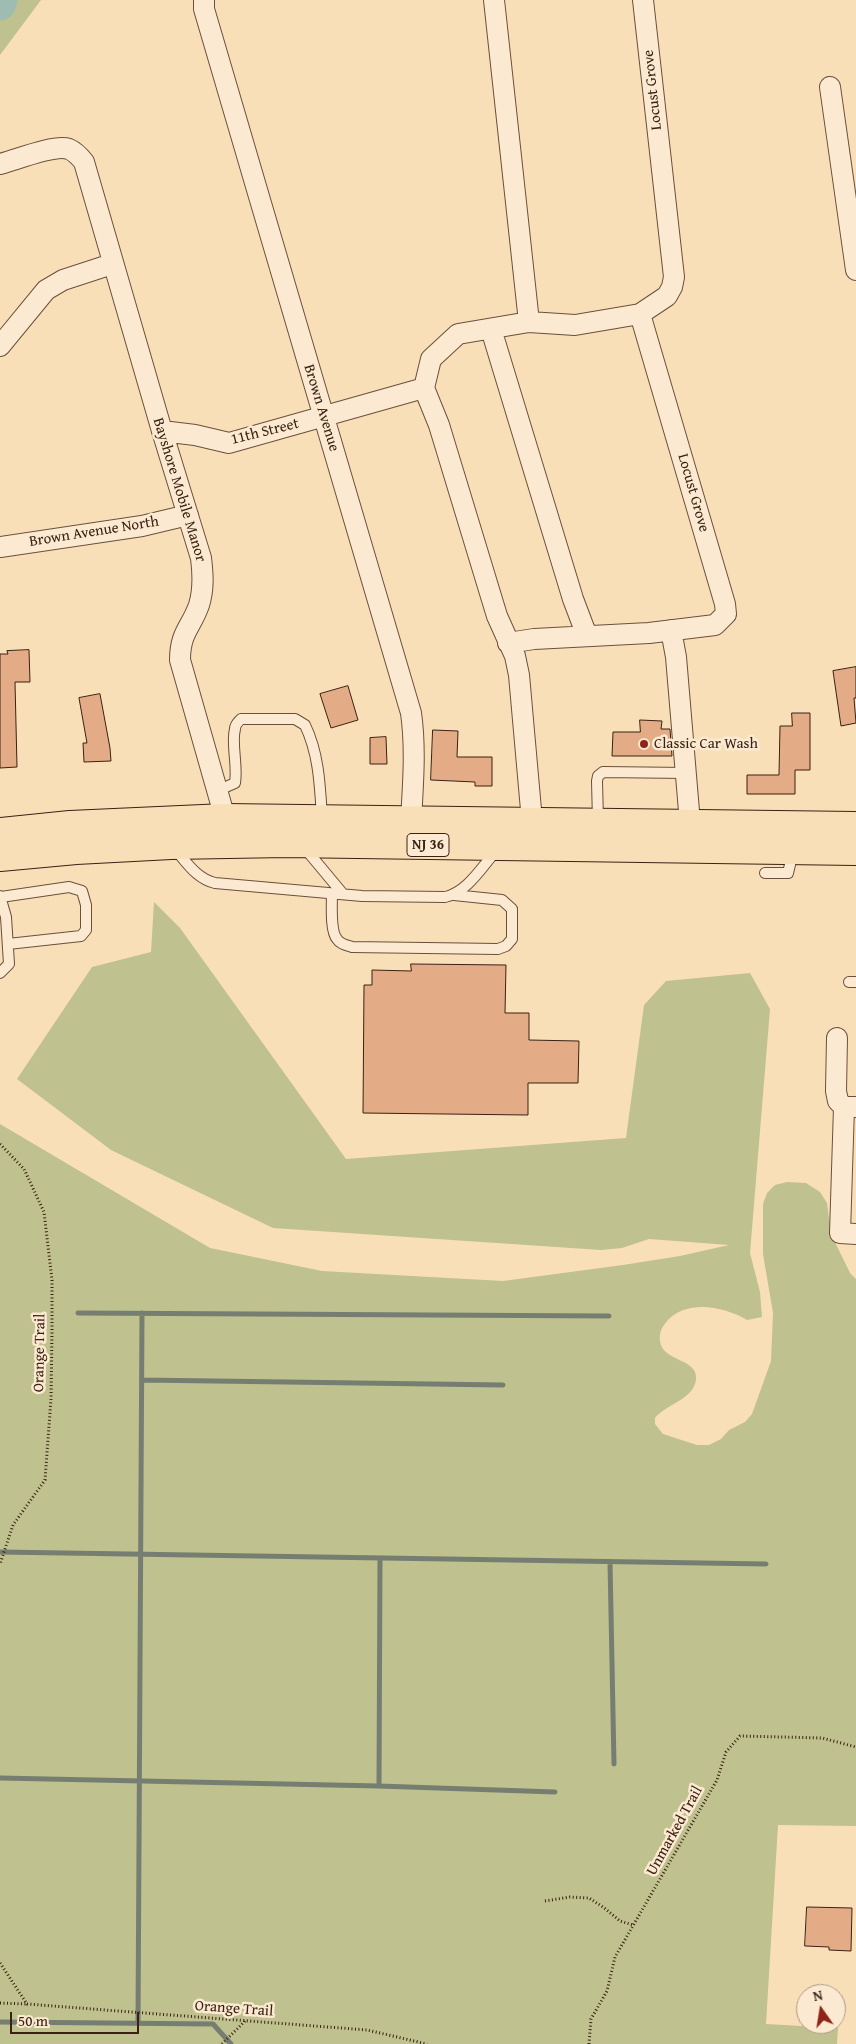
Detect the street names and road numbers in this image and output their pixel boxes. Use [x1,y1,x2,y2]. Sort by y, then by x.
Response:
street label: Locust Grove [640,49,666,131]
street label: Brown Avenue [299,362,343,454]
street label: 11th Street [229,415,301,449]
street label: Bayshore Mobile Manor [149,416,209,564]
street label: Locust Grove [673,452,713,534]
street label: Brown Avenue North [28,513,160,551]
road number: NJ 36 [407,834,449,856]
street label: Orange Trail [30,1314,50,1392]
street label: Unmarked Trail [643,1783,707,1879]
street label: Orange Trail [194,1997,274,2021]

